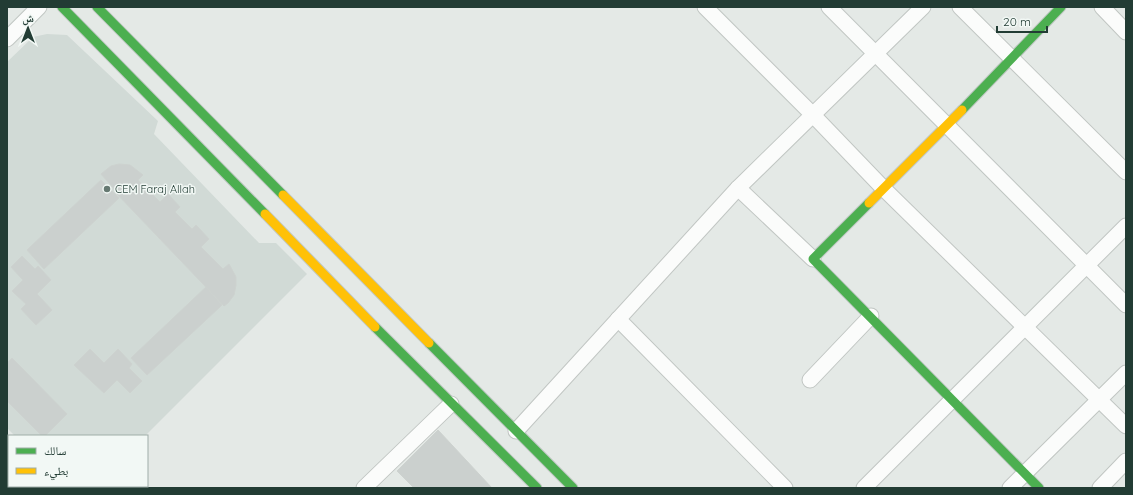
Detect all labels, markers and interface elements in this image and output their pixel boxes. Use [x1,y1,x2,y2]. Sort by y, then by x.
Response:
north arrow [8,8,48,48]
scale bar [997,8,1047,34]
text: ش [22,11,34,26]
text: 20 m [1003,14,1031,29]
place label: CEM Faraj Allah [115,182,195,196]
marker: CEM Faraj Allah [102,184,112,194]
legend [8,435,148,487]
text: سالك [44,443,66,458]
text: بطيء [44,463,68,481]

